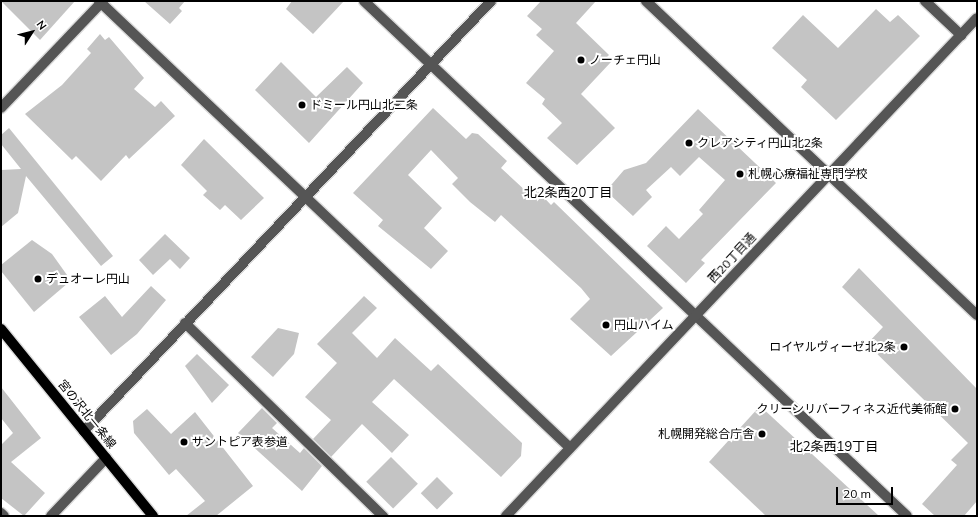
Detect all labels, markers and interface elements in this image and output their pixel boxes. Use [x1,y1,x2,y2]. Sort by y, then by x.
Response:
north arrow [12,12,52,52]
text: N [34,17,50,32]
place label: ノーチェ円山 [589,53,661,67]
marker: ノーチェ円山 [576,55,586,65]
place label: ドミール円山北二条 [310,98,418,112]
marker: ドミール円山北二条 [297,100,307,110]
place label: クレアシティ円山北2条 [697,136,824,150]
marker: クレアシティ円山北2条 [684,138,694,148]
place label: 札幌心療福祉専門学校 [748,167,868,181]
marker: 札幌心療福祉専門学校 [735,169,745,179]
district label: 北2条西20丁目 [524,184,612,200]
street label: 西20丁目通 [705,230,759,286]
place label: デュオーレ円山 [46,272,130,286]
marker: デュオーレ円山 [33,274,43,284]
place label: 円山ハイム [614,318,674,332]
marker: 円山ハイム [601,320,611,330]
place label: ロイヤルヴィーゼ北2条 [769,340,896,354]
marker: ロイヤルヴィーゼ北2条 [899,342,909,352]
street label: 宮の沢北一条線 [55,377,119,451]
place label: クリーンリバーフィネス近代美術館 [755,402,947,416]
marker: クリーンリバーフィネス近代美術館 [950,404,960,414]
place label: 札幌開発総合庁舎 [658,427,754,441]
marker: 札幌開発総合庁舎 [757,429,767,439]
place label: サントピア表参道 [192,435,288,449]
marker: サントピア表参道 [179,437,189,447]
district label: 北2条西19丁目 [790,438,878,454]
scale bar [838,479,895,505]
text: 20 m [843,486,871,501]

